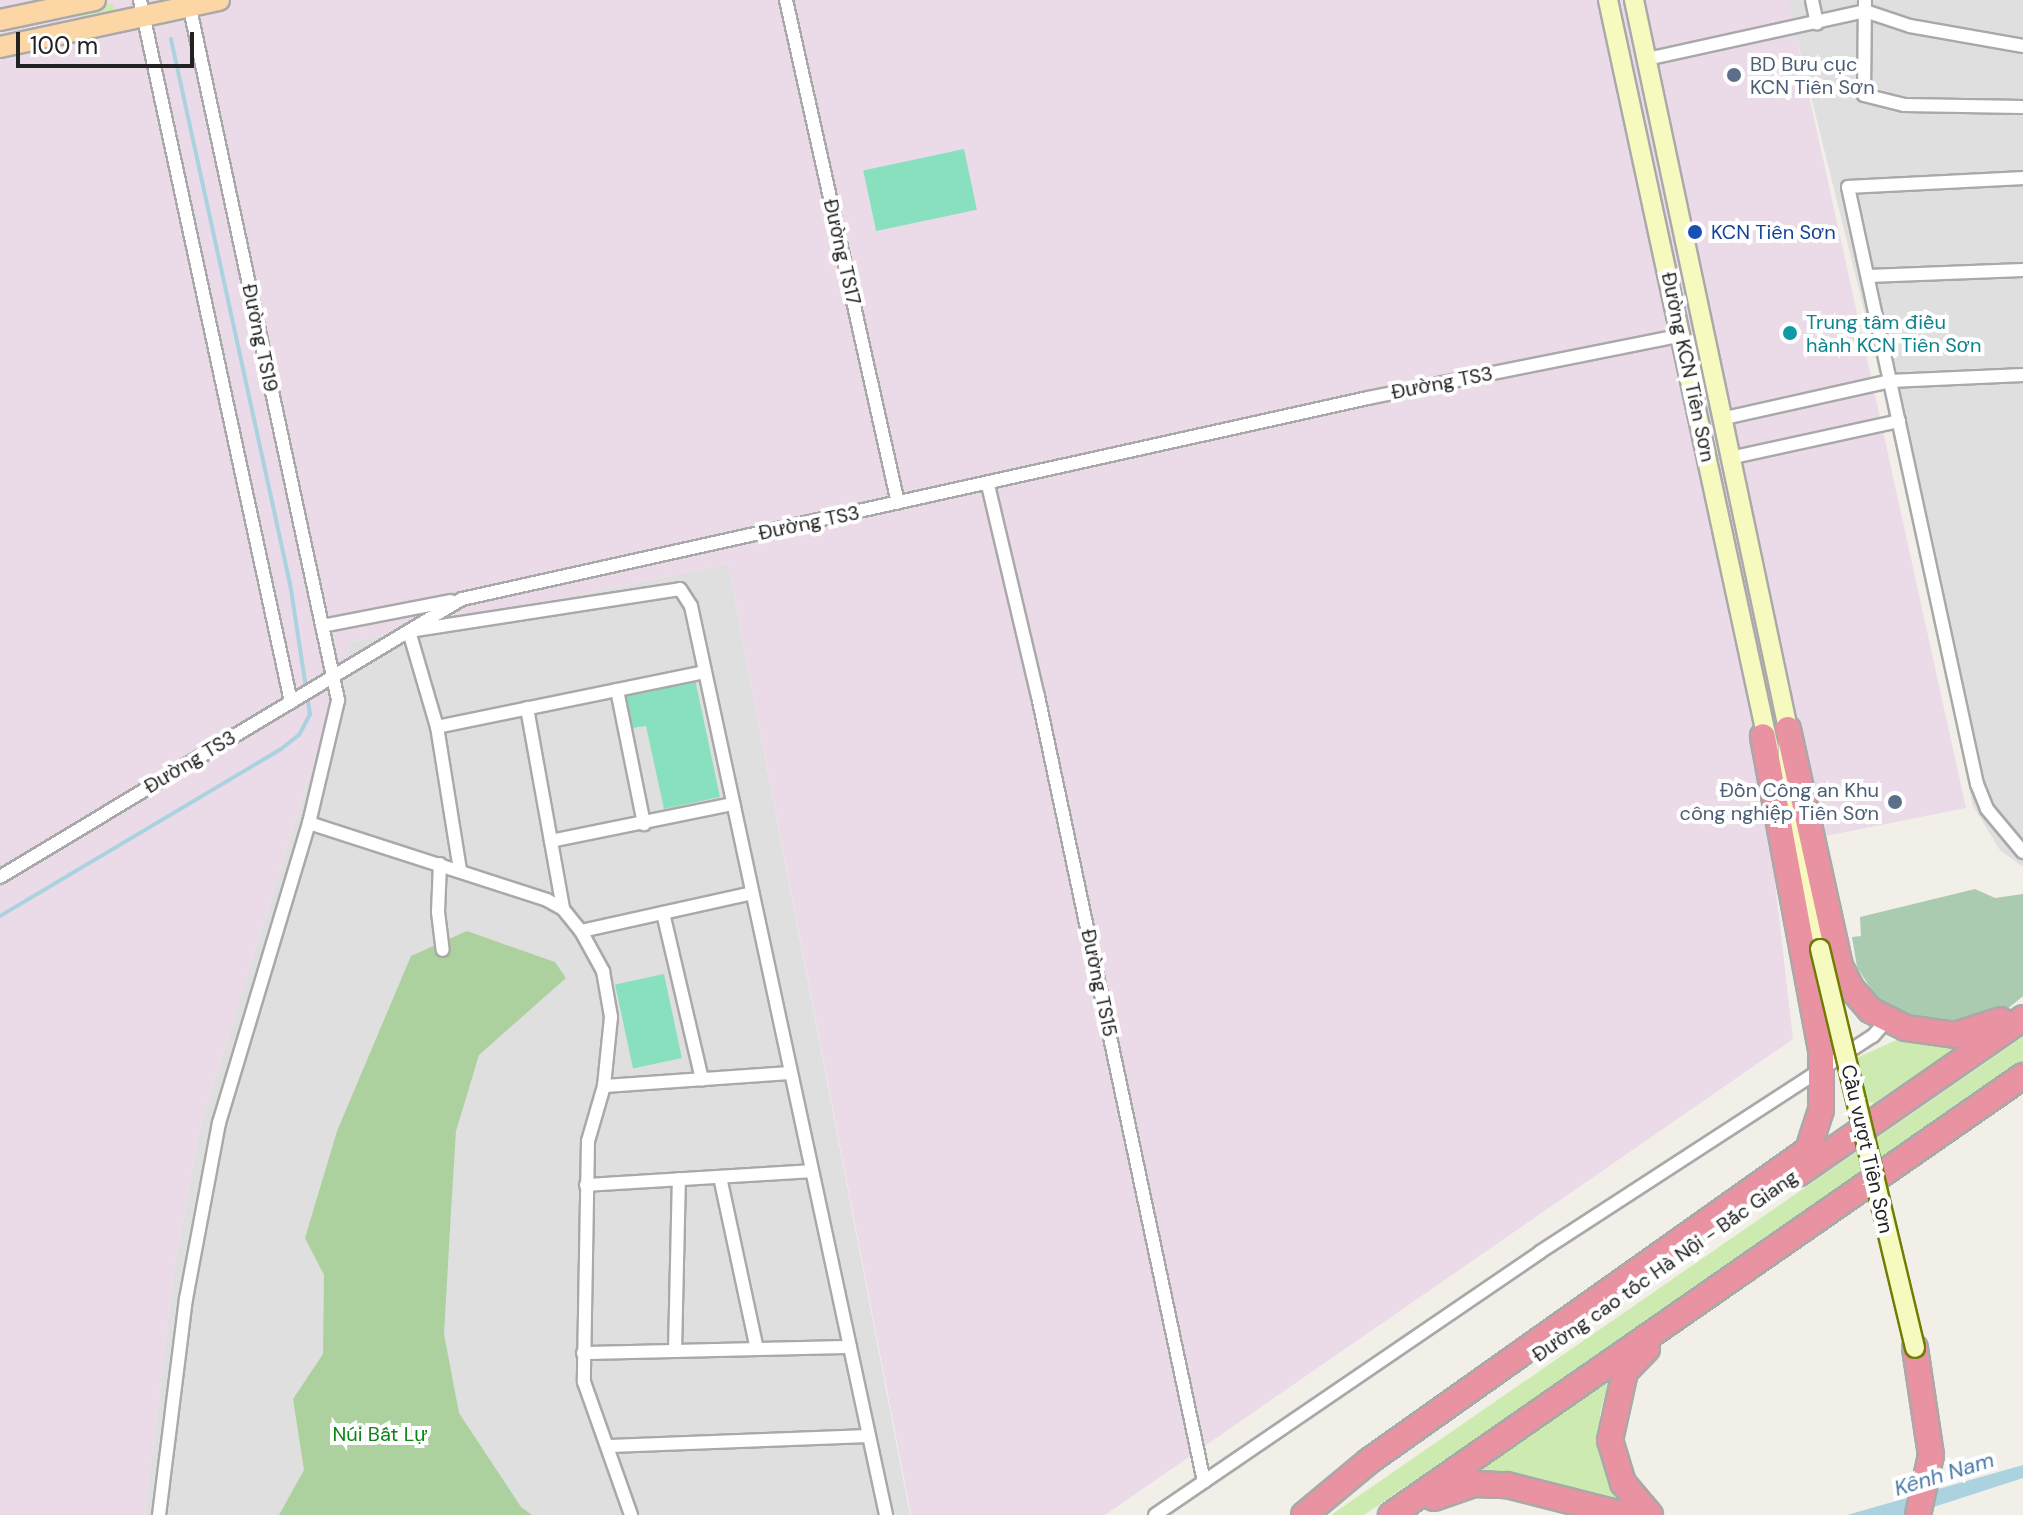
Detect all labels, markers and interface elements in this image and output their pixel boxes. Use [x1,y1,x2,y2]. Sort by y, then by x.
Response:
scale bar [20,16,198,66]
text: 100 m [30,30,98,61]
place label: BD Bưu cục KCN Tiên Sơn [1750,52,1875,99]
marker: BD Bưu cục KCN Tiên Sơn [1725,66,1743,84]
street label: Đường TS17 [818,197,866,307]
place label: KCN Tiên Sơn [1711,220,1836,244]
marker: KCN Tiên Sơn [1686,223,1704,241]
street label: Đường KCN Tiên Sơn [1656,270,1720,464]
street label: Đường TS19 [237,282,283,394]
place label: Trung tâm điều hành KCN Tiên Sơn [1806,310,1981,357]
marker: Trung tâm điều hành KCN Tiên Sơn [1781,324,1799,342]
street label: Đường TS3 [1389,361,1495,405]
street label: Đường TS3 [756,501,862,545]
street label: Đường TS3 [140,725,240,799]
place label: Đồn Công an Khu công nghiệp Tiên Sơn [1679,778,1879,825]
marker: Đồn Công an Khu công nghiệp Tiên Sơn [1886,793,1904,811]
street label: Đường TS15 [1076,927,1122,1039]
street label: Cầu vượt Tiên Sơn [1836,1062,1898,1236]
street label: Đường cao tốc Hà Nội - Bắc Giang [1528,1165,1802,1367]
park label: Núi Bất Lự [332,1422,428,1446]
water label: Kênh Nam [1891,1446,1997,1502]

